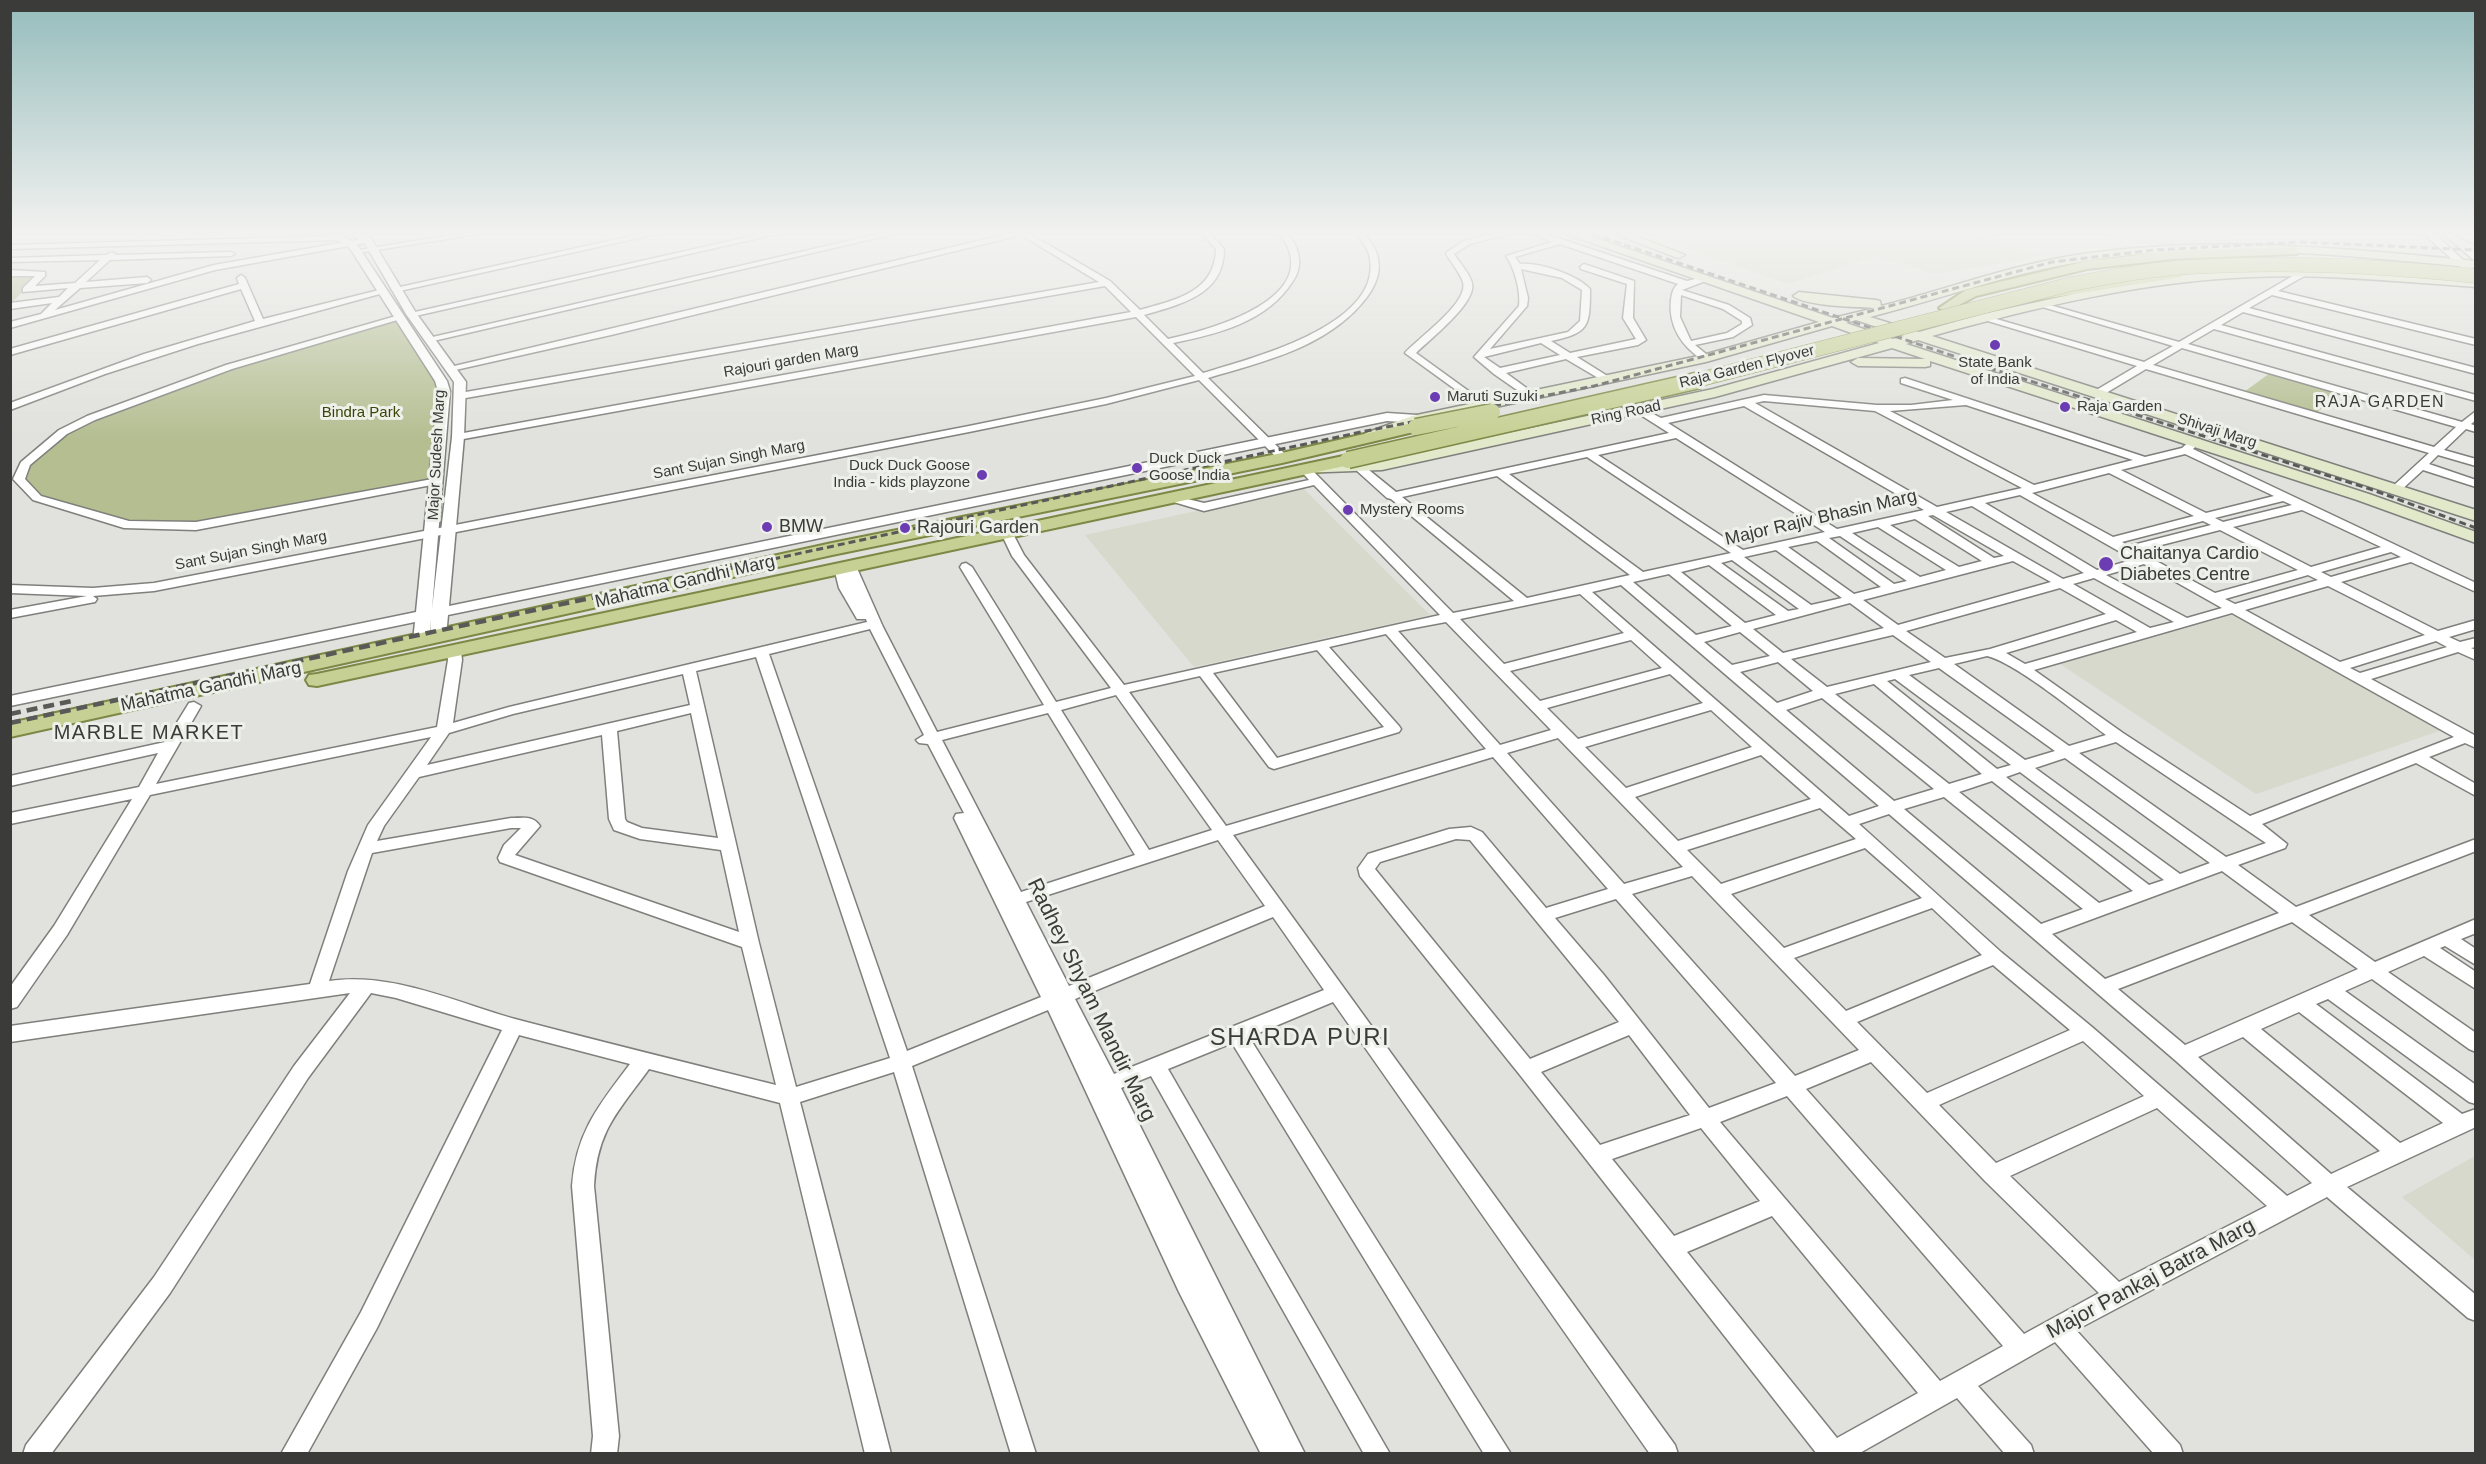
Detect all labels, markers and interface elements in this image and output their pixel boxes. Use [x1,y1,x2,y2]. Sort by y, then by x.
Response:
marker: State Bank of India [1988,338,2002,352]
street label: Rajouri garden Marg [722,340,860,382]
street label: Raja Garden Flyover [1678,342,1816,392]
place label: State Bank of India [1958,354,2032,389]
place label: Maruti Suzuki [1447,388,1538,406]
street label: Major Sudesh Marg [425,389,449,521]
marker: Maruti Suzuki [1428,390,1442,404]
district label: RAJA GARDEN [2315,393,2445,413]
street label: Ring Road [1589,397,1663,429]
place label: Raja Garden [2077,398,2162,416]
marker: Raja Garden [2058,400,2072,414]
park label: Bindra Park [322,404,400,422]
street label: Shivaji Marg [2175,410,2259,452]
street label: Sant Sujan Singh Marg [652,436,806,484]
place label: Duck Duck Goose India [1149,450,1230,485]
place label: Duck Duck Goose India - kids playzone [833,457,970,492]
marker: Duck Duck Goose India [1130,461,1144,475]
marker: Duck Duck Goose India - kids playzone [975,468,989,482]
street label: Major Rajiv Bhasin Marg [1723,485,1919,551]
place label: Mystery Rooms [1360,501,1464,519]
marker: Mystery Rooms [1341,503,1355,517]
place label: BMW [779,516,823,538]
place label: Rajouri Garden [917,517,1039,539]
marker: BMW [760,520,774,534]
marker: Rajouri Garden [898,521,912,535]
street label: Sant Sujan Singh Marg [174,527,328,575]
place label: Chaitanya Cardio Diabetes Centre [2120,543,2259,586]
street label: Mahatma Gandhi Marg [593,551,777,613]
marker: Chaitanya Cardio Diabetes Centre [2097,555,2115,573]
street label: Mahatma Gandhi Marg [119,657,303,717]
district label: MARBLE MARKET [54,721,244,745]
street label: Radhey Shyam Mandir Marg [1021,874,1161,1126]
district label: SHARDA PURI [1210,1024,1390,1052]
street label: Major Pankaj Batra Marg [2043,1213,2259,1345]

